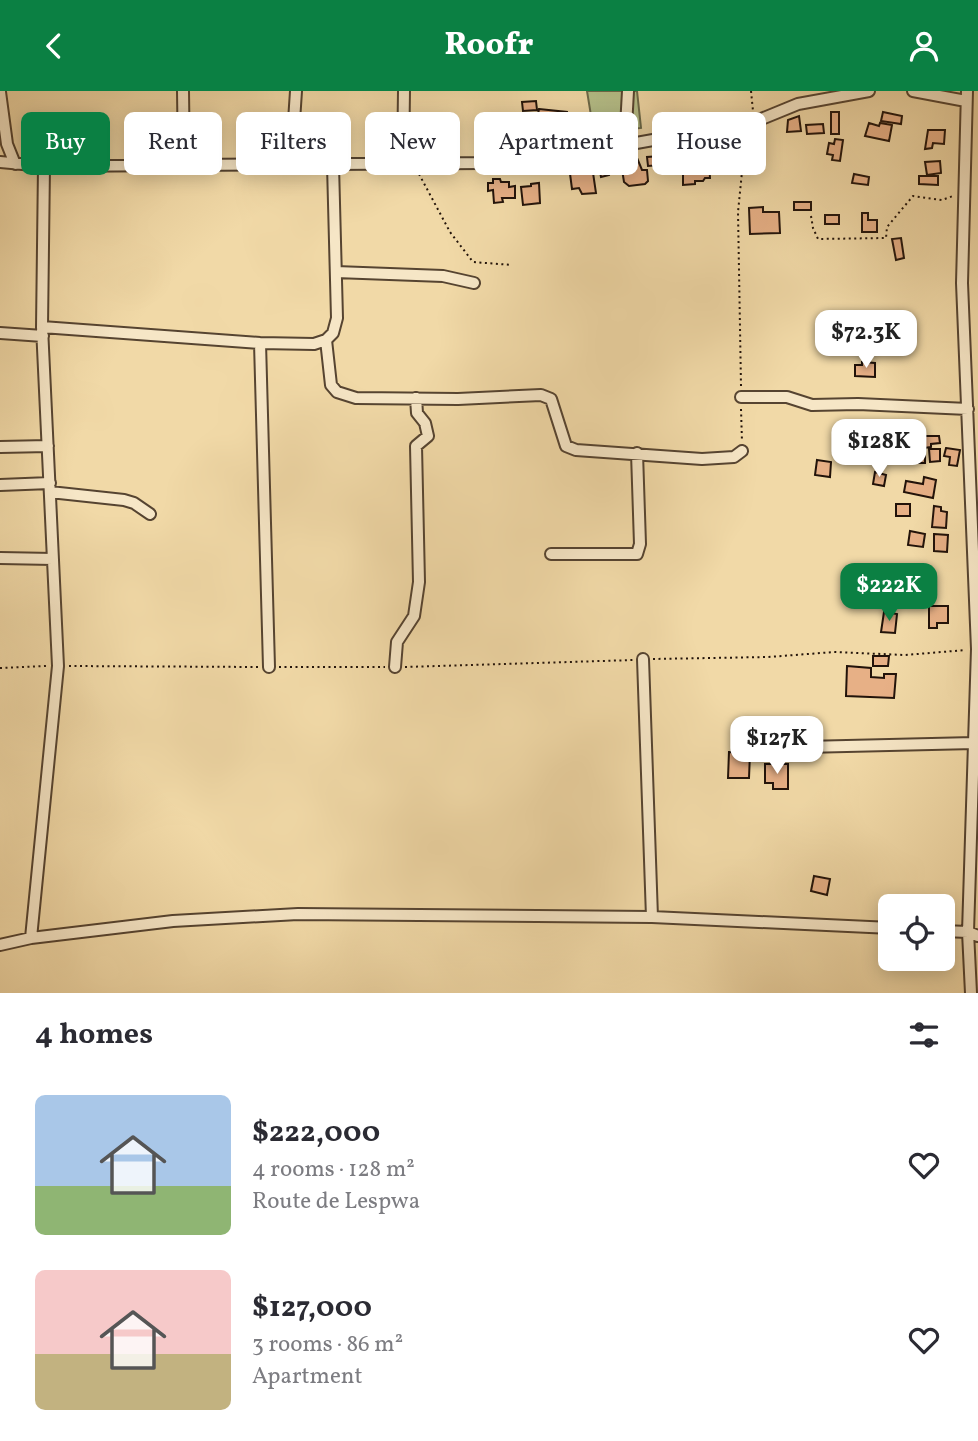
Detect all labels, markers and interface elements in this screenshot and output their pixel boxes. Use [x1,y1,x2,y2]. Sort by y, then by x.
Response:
text: Roofr [445,24,534,68]
icon: back [35,27,73,65]
icon: person [905,27,943,65]
chip: Buy [21,112,110,175]
chip: Rent [124,112,222,175]
chip: Filters [236,112,351,175]
chip: New [365,112,460,175]
chip: Apartment [474,112,638,175]
chip: House [652,112,766,175]
pin: $72.3K [809,310,923,370]
text: $72.3K [831,317,901,349]
pin: $128K [830,419,928,479]
text: $128K [847,426,911,458]
pin: $222K [840,563,938,623]
text: $222K [856,570,922,602]
pin: $127K [728,717,826,776]
text: $127K [746,723,808,755]
map controls [878,894,955,971]
button: locate [878,894,955,971]
text: 4 homes [35,1014,153,1056]
icon: filters [905,1016,943,1054]
text: $222,000 [252,1112,380,1154]
icon: home [91,1123,175,1207]
icon: heart [905,1146,943,1184]
text: 4 rooms · 128 m² [252,1154,415,1186]
text: Route de Lespwa [252,1186,420,1218]
text: $127,000 [252,1287,372,1329]
icon: home [91,1298,175,1382]
icon: heart [905,1321,943,1359]
text: 3 rooms · 86 m² [252,1329,403,1361]
text: Apartment [252,1361,363,1393]

